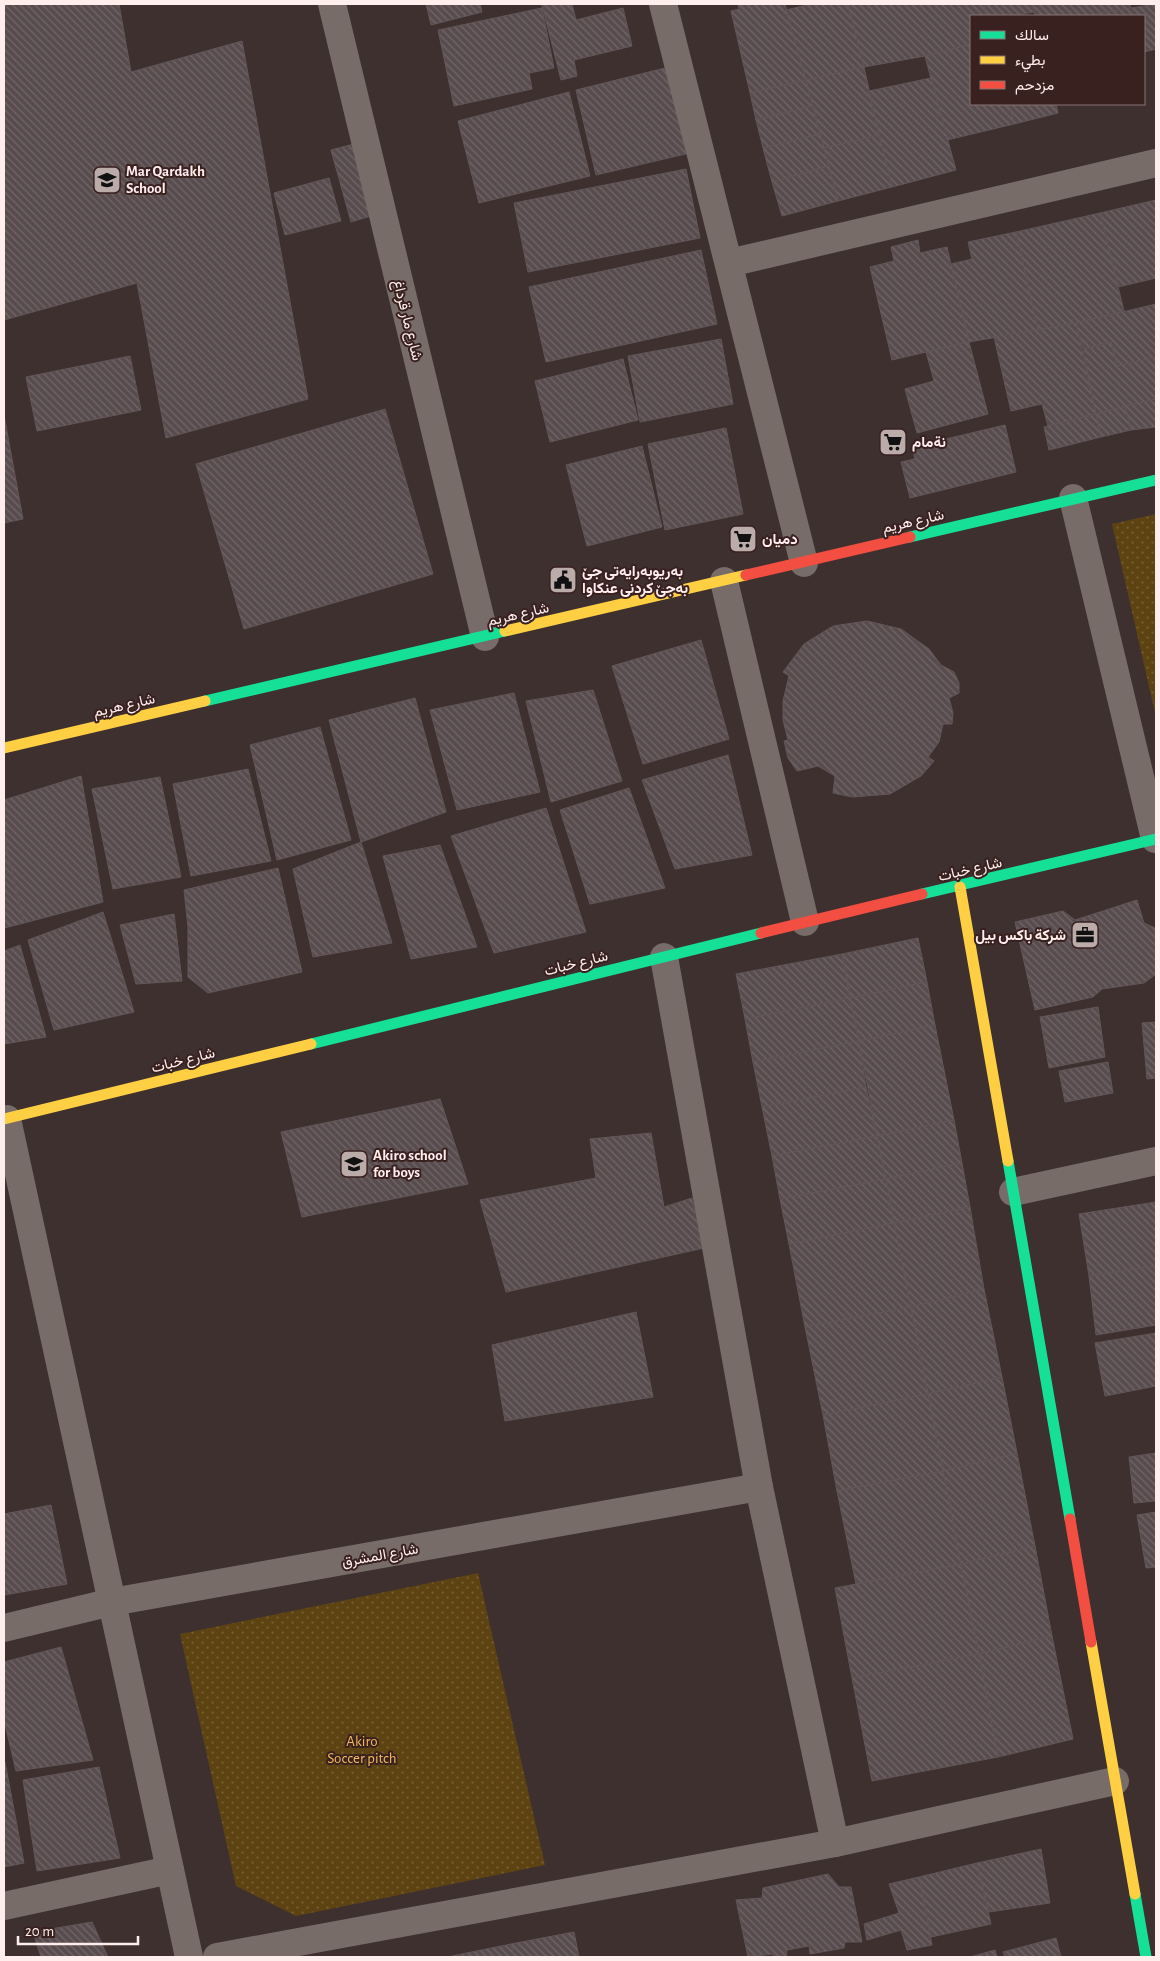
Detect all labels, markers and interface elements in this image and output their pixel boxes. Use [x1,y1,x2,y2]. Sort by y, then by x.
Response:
legend [970,15,1145,105]
text: سالك [1015,28,1049,43]
text: بطيء [1015,53,1045,73]
text: مزدحم [1015,78,1054,95]
place label: Mar Qardakh School [126,164,205,196]
school or university icon: Mar Qardakh School [92,165,122,195]
street label: شارع مار قرداغ [387,278,425,363]
supermarket icon: نةمام [878,427,908,457]
place label: نةمام [912,435,946,452]
street label: شارع هريم [881,507,946,539]
supermarket icon: دميان [728,524,758,554]
place label: دميان [762,532,798,548]
place label: بەریوبەرایەتی جێ بەجێ کردنی عنکاوا [582,564,688,597]
public building icon: بەریوبەرایەتی جێ بەجێ کردنی عنکاوا [548,565,578,595]
street label: شارع هريم [486,600,551,632]
street label: شارع هريم [92,691,157,723]
street label: شارع خبات [937,855,1004,887]
office icon: شركة باكس بيل [1070,920,1100,950]
place label: شركة باكس بيل [975,928,1066,944]
street label: شارع خبات [543,948,610,982]
street label: شارع خبات [150,1045,217,1079]
place label: Akiro school for boys [373,1148,447,1180]
school or university icon: Akiro school for boys [339,1149,369,1179]
street label: شارع المشرق [341,1541,420,1573]
park label: Akiro Soccer pitch [327,1734,397,1766]
scale bar [18,1914,138,1946]
text: 20 m [25,1924,54,1939]

